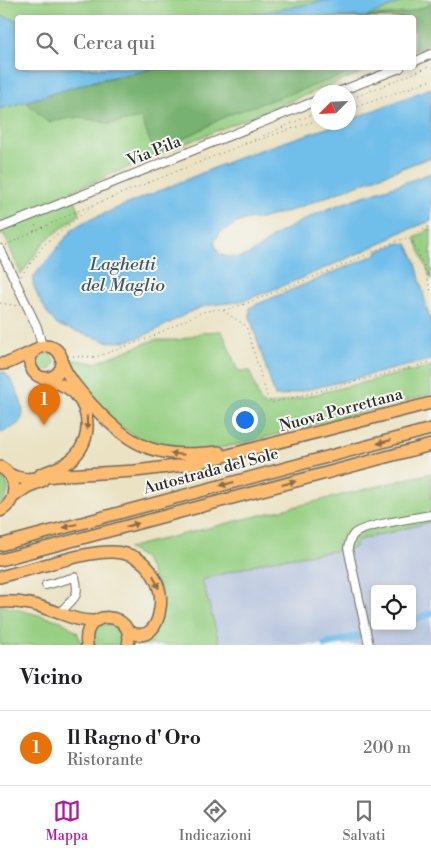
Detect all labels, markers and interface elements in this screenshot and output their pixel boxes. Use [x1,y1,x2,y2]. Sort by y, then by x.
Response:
search box [15,15,416,70]
icon: search [33,29,61,57]
text: Cerca qui [73,31,156,55]
north arrow [311,85,356,130]
street label: Via Pila [123,131,185,171]
water label: Laghetti del Maglio [81,253,165,297]
pin: 1 [28,384,60,425]
street label: Nuova Porrettana [277,384,406,436]
your location [232,407,258,433]
one-way arrow [83,415,91,431]
one-way arrow [376,438,391,446]
street label: Autostrada del Sole [140,443,281,499]
one-way arrow [169,450,185,458]
one-way arrow [281,479,296,487]
one-way arrow [219,480,234,488]
one-way arrow [124,521,139,529]
one-way arrow [62,522,78,530]
one-way arrow [152,574,160,589]
map controls [371,585,416,630]
button: locate [371,585,416,630]
text: Vicino [20,665,83,691]
text: Il Ragno d' Oro [67,726,201,750]
text: 1 [32,738,40,758]
text: 200 m [363,738,411,758]
text: Ristorante [67,750,143,770]
tab: Mappa [45,797,88,845]
tab: Indicazioni [179,797,252,845]
tab: Salvati [343,797,386,845]

